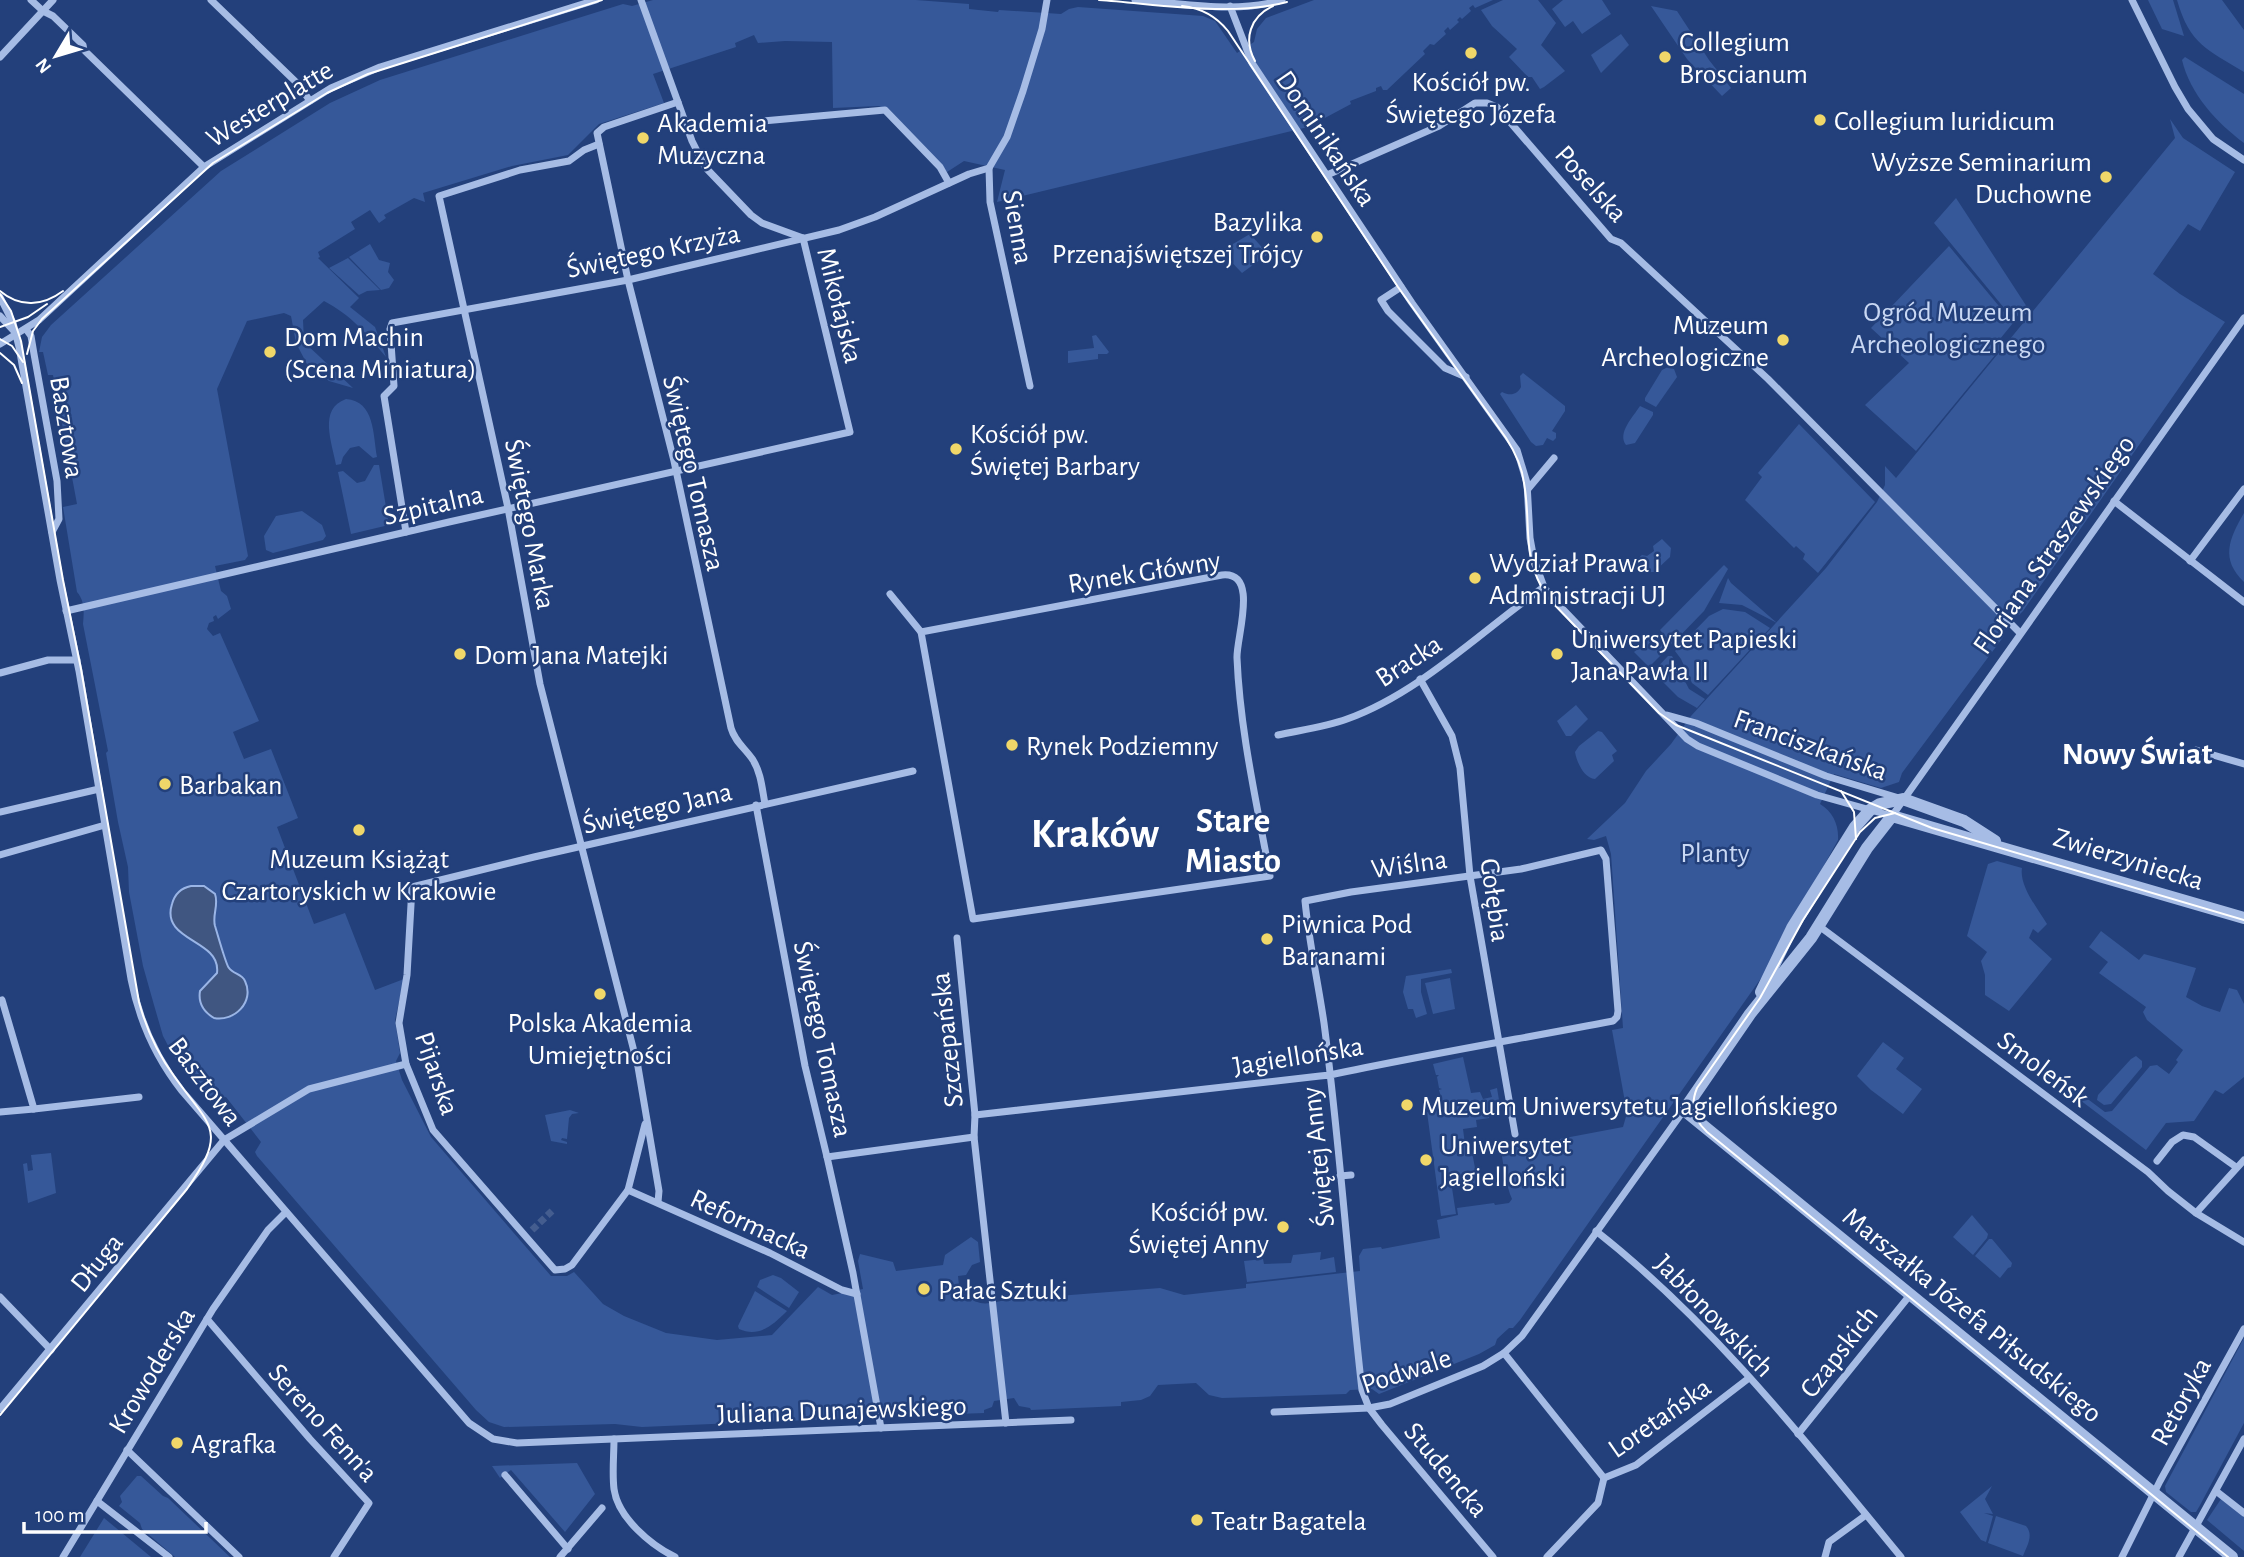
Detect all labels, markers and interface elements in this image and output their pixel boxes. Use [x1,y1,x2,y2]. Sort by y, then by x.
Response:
north arrow [21,21,91,91]
place label: Collegium Broscianum [1679,29,1808,89]
marker: Kościół pw. Świętego Józefa [1463,45,1479,61]
marker: Collegium Broscianum [1657,49,1673,65]
text: N [32,54,55,77]
street label: Westerplatte [202,56,338,153]
street label: Dominikańska [1270,66,1381,212]
place label: Kościół pw. Świętego Józefa [1385,69,1557,129]
place label: Collegium Iuridicum [1834,108,2055,136]
place label: Akademia Muzyczna [657,110,768,170]
marker: Collegium Iuridicum [1812,112,1828,128]
marker: Akademia Muzyczna [635,130,651,146]
street label: Poselska [1549,140,1632,228]
place label: Wyższe Seminarium Duchowne [1871,149,2092,209]
marker: Wyższe Seminarium Duchowne [2098,169,2114,185]
street label: Sienna [997,188,1037,267]
place label: Bazylika Przenajświętszej Trójcy [1052,209,1303,269]
street label: Świętego Krzyża [564,217,743,284]
marker: Bazylika Przenajświętszej Trójcy [1309,229,1325,245]
street label: Mikołajska [811,245,867,366]
park label: Ogród Muzeum Archeologicznego [1851,299,2045,359]
place label: Muzeum Archeologiczne [1601,312,1769,372]
place label: Dom Machin (Scena Miniatura) [284,324,477,384]
marker: Muzeum Archeologiczne [1775,332,1791,348]
marker: Dom Machin (Scena Miniatura) [262,344,278,360]
street label: Świętego Tomasza [657,372,732,574]
street label: Basztowa [44,374,88,480]
place label: Kościół pw. Świętej Barbary [970,421,1140,481]
street label: Floriana Straszewskiego [1969,431,2141,660]
street label: Świętego Marka [499,436,562,612]
marker: Kościół pw. Świętej Barbary [948,441,964,457]
street label: Szpitalna [381,481,486,531]
street label: Rynek Główny [1066,547,1223,599]
place label: Wydział Prawa i Administracji UJ [1489,550,1666,610]
marker: Wydział Prawa i Administracji UJ [1467,570,1483,586]
place label: Uniwersytet Papieski Jana Pawła II [1571,626,1798,686]
street label: Bracka [1371,630,1447,693]
place label: Dom Jana Matejki [474,642,669,670]
marker: Dom Jana Matejki [452,646,468,662]
marker: Uniwersytet Papieski Jana Pawła II [1549,646,1565,662]
street label: Franciszkańska [1730,705,1891,787]
place label: Rynek Podziemny [1026,733,1219,761]
district label: Nowy Świat [2062,736,2213,770]
marker: Rynek Podziemny [1004,737,1020,753]
place label: Barbakan [179,772,282,800]
street label: Świętego Jana [579,775,735,840]
marker: Barbakan [157,776,173,792]
district label: Stare Miasto [1185,804,1281,879]
district label: Kraków [1031,813,1160,855]
marker: Muzeum Książąt Czartoryskich w Krakowie [351,822,367,838]
street label: Zwierzyniecka [2050,824,2207,896]
park label: Planty [1680,840,1750,868]
place label: Muzeum Książąt Czartoryskich w Krakowie [222,846,496,906]
street label: Wiślna [1369,846,1449,884]
street label: Gołębia [1474,857,1514,944]
place label: Piwnica Pod Baranami [1281,911,1412,971]
marker: Piwnica Pod Baranami [1259,931,1275,947]
street label: Świętego Tomasza [788,938,859,1140]
street label: Szczepańska [927,971,969,1109]
marker: Polska Akademia Umiejętności [592,986,608,1002]
place label: Polska Akademia Umiejętności [508,1010,693,1070]
street label: Smoleńsk [1992,1026,2094,1113]
street label: Pijarska [409,1028,463,1119]
street label: Basztowa [162,1033,247,1132]
street label: Jagiellońska [1231,1033,1366,1081]
street label: Świętej Anny [1295,1085,1340,1229]
place label: Muzeum Uniwersytetu Jagiellońskiego [1421,1093,1838,1121]
marker: Muzeum Uniwersytetu Jagiellońskiego [1399,1097,1415,1113]
place label: Uniwersytet Jagielloński [1440,1132,1571,1192]
marker: Uniwersytet Jagielloński [1418,1152,1434,1168]
street label: Reformacka [686,1185,815,1265]
place label: Kościół pw. Świętej Anny [1128,1199,1269,1259]
street label: Marszałka Józefa Piłsudskiego [1837,1203,2107,1428]
marker: Kościół pw. Świętej Anny [1275,1219,1291,1235]
street label: Długa [66,1229,129,1298]
street label: Jabłonowskich [1649,1250,1779,1383]
place label: Pałac Sztuki [938,1277,1068,1305]
marker: Pałac Sztuki [916,1281,932,1297]
street label: Czapskich [1795,1301,1884,1403]
street label: Krowoderska [104,1303,201,1439]
street label: Podwale [1358,1344,1455,1400]
street label: Retoryka [2146,1353,2217,1451]
street label: Sereno Fenn'a [262,1359,383,1488]
street label: Loretańska [1604,1373,1717,1464]
street label: Juliana Dunajewskiego [717,1393,967,1429]
street label: Studencka [1398,1418,1493,1523]
place label: Agrafka [191,1431,276,1459]
marker: Agrafka [169,1435,185,1451]
scale bar [24,1490,206,1534]
text: 100 m [35,1505,85,1526]
place label: Teatr Bagatela [1211,1508,1367,1536]
marker: Teatr Bagatela [1189,1512,1205,1528]

